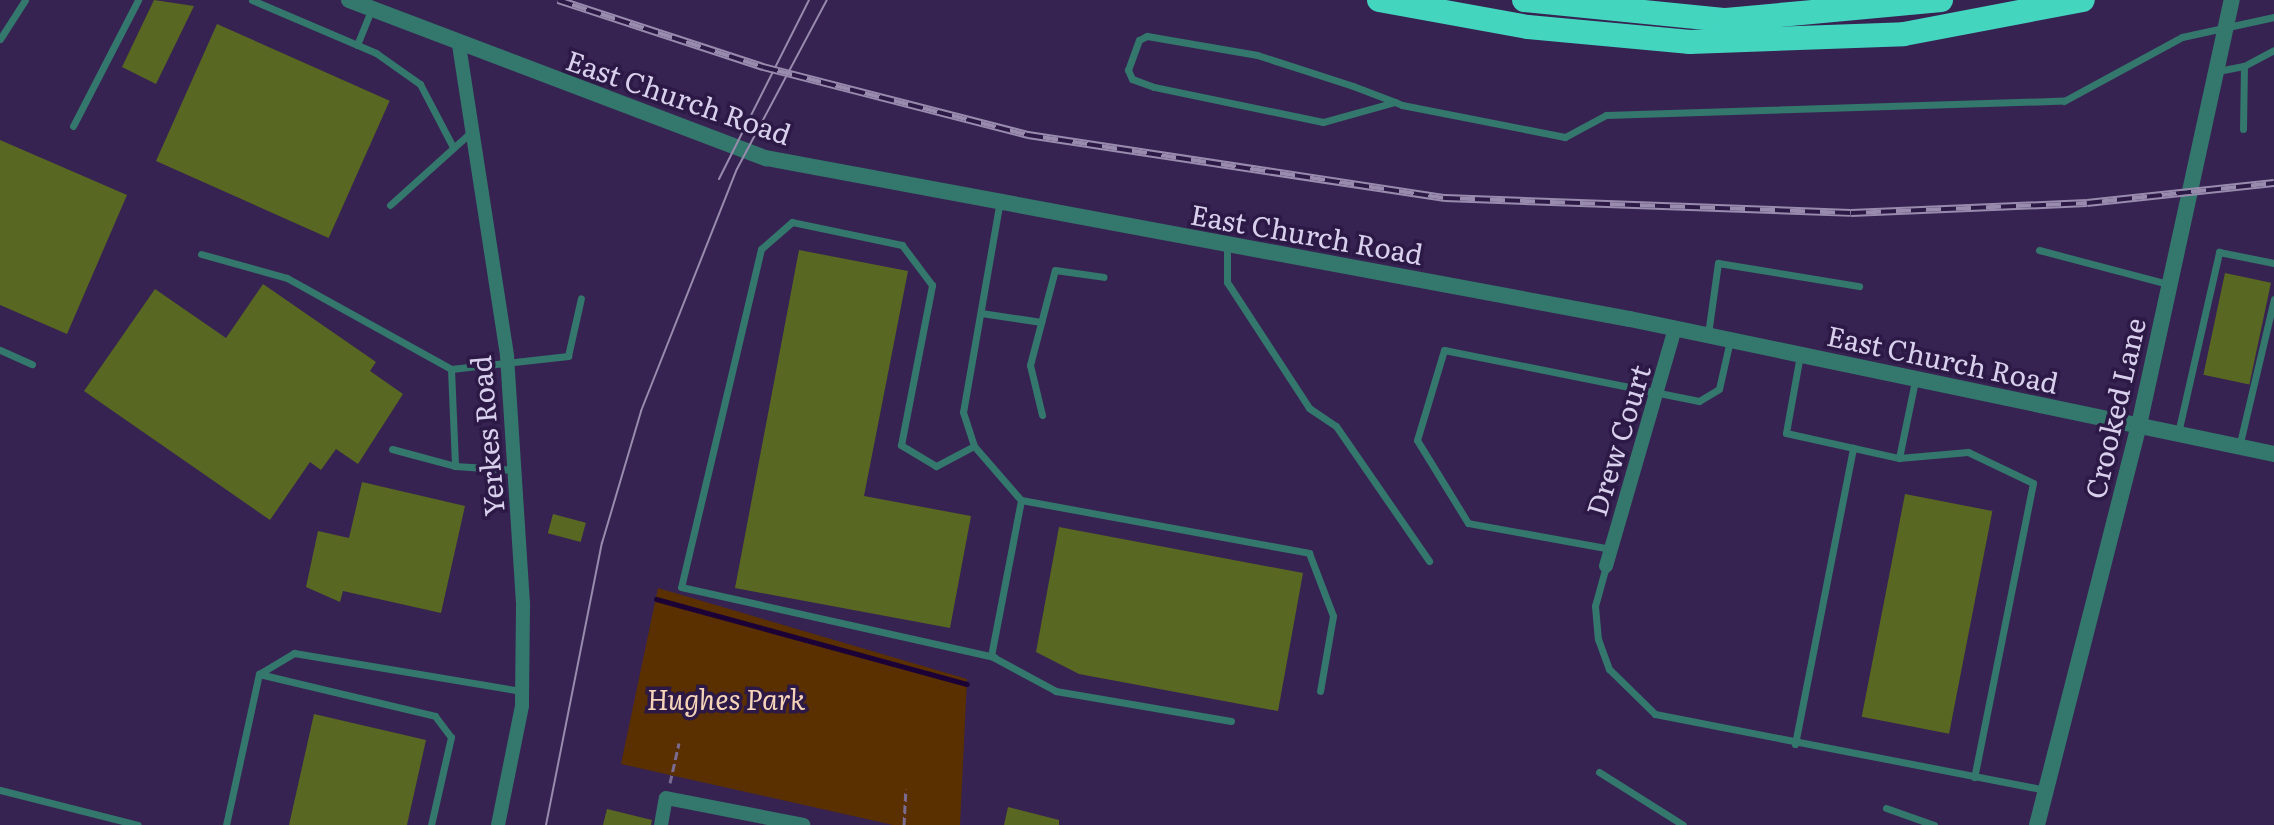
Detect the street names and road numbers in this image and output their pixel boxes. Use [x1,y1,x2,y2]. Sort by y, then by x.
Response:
street label: East Church Road [562,42,796,150]
street label: East Church Road [1188,196,1426,270]
street label: Crooked Lane [2077,314,2151,502]
street label: East Church Road [1824,317,2062,399]
street label: Yerkes Road [462,354,510,518]
street label: Drew Court [1578,360,1656,520]

